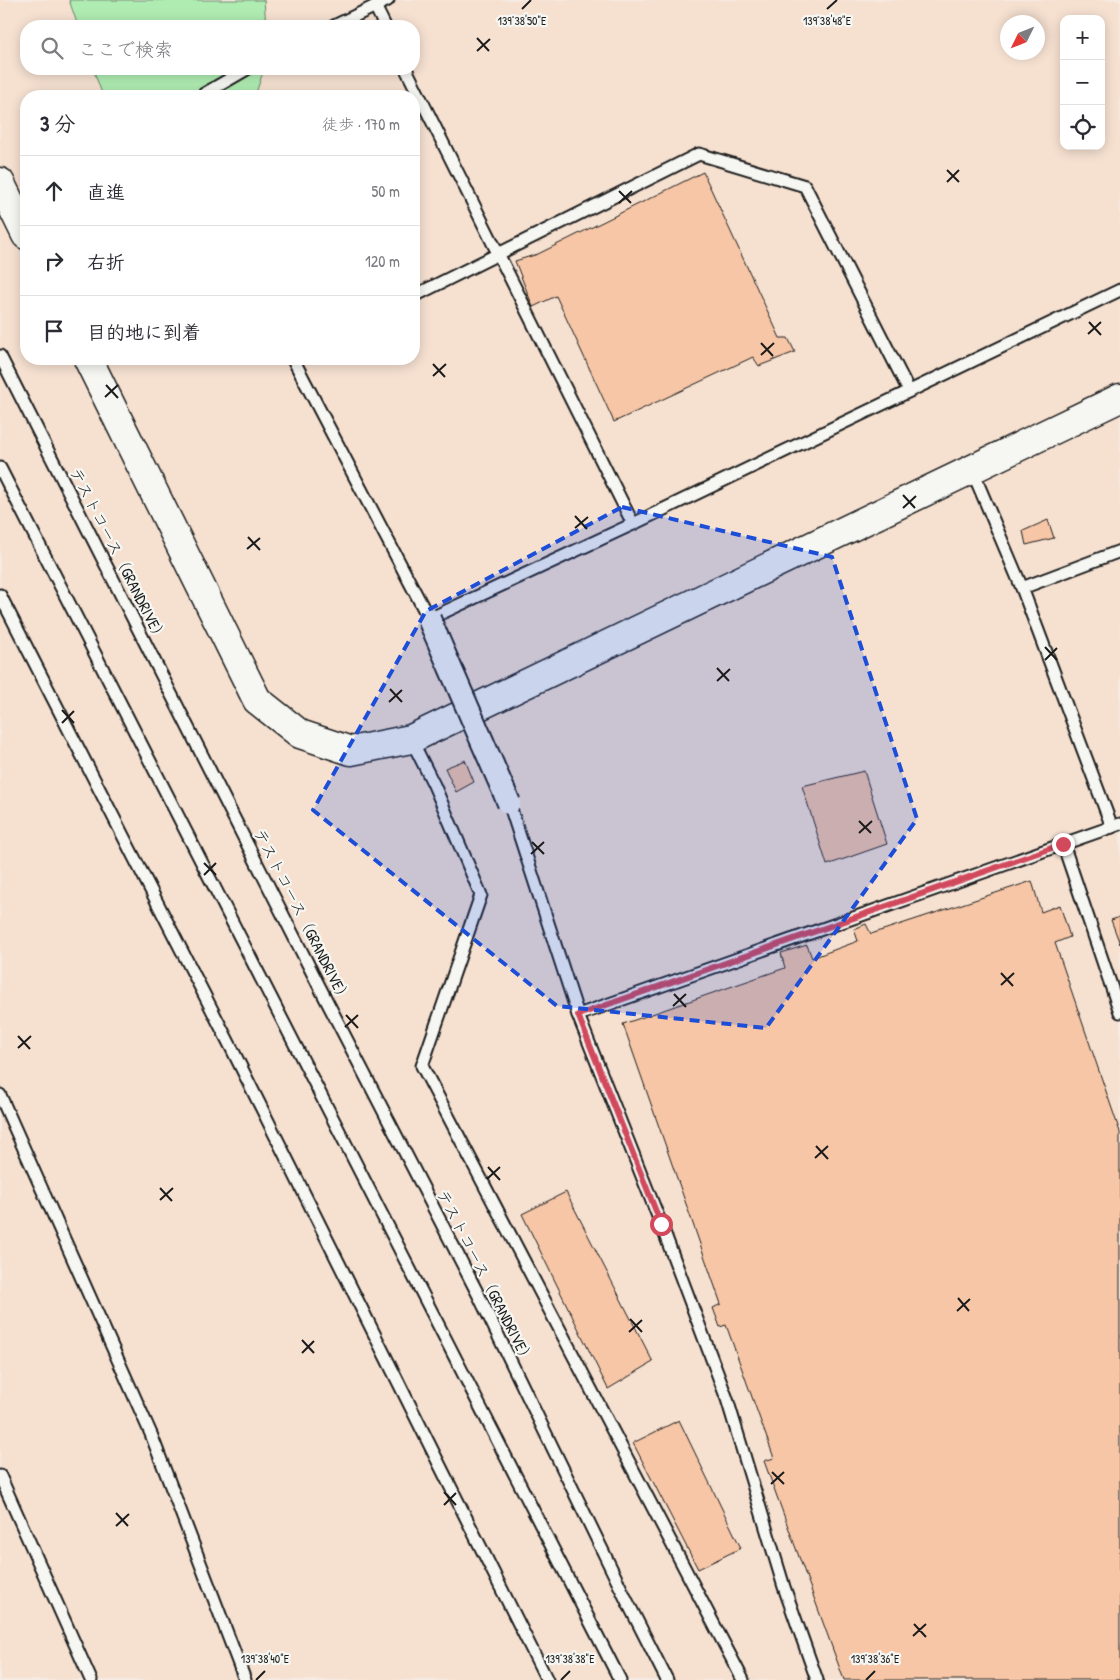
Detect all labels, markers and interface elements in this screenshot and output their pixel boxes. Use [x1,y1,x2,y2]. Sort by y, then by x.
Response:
text: 139°38'50"E [498,12,547,29]
text: 139°38'48"E [803,12,852,29]
north arrow [1000,15,1045,60]
map controls [1060,15,1105,150]
button: + [1060,15,1105,60]
search box [20,20,420,75]
icon: search [38,34,66,62]
text: ここで検索 [78,36,173,62]
button: − [1060,60,1105,105]
button: locate [1060,105,1105,150]
text: 3 分 [40,109,75,138]
text: 徒歩 · 170 m [322,113,400,135]
icon: ahead [40,177,68,205]
text: 直進 [87,179,125,205]
text: 50 m [372,180,400,202]
icon: right [40,247,68,275]
text: 右折 [87,249,125,275]
text: 120 m [365,250,400,272]
icon: arrive [40,317,68,345]
text: 目的地に到着 [87,319,201,345]
street label: テストコース（GRANDRIVE） [65,463,173,647]
street label: テストコース（GRANDRIVE） [249,824,357,1008]
route end [1052,833,1075,856]
street label: テストコース（GRANDRIVE） [432,1185,540,1369]
route start [650,1213,673,1236]
text: 139°38'40"E [241,1650,290,1667]
text: 139°38'38"E [546,1650,595,1667]
text: 139°38'36"E [851,1650,900,1667]

